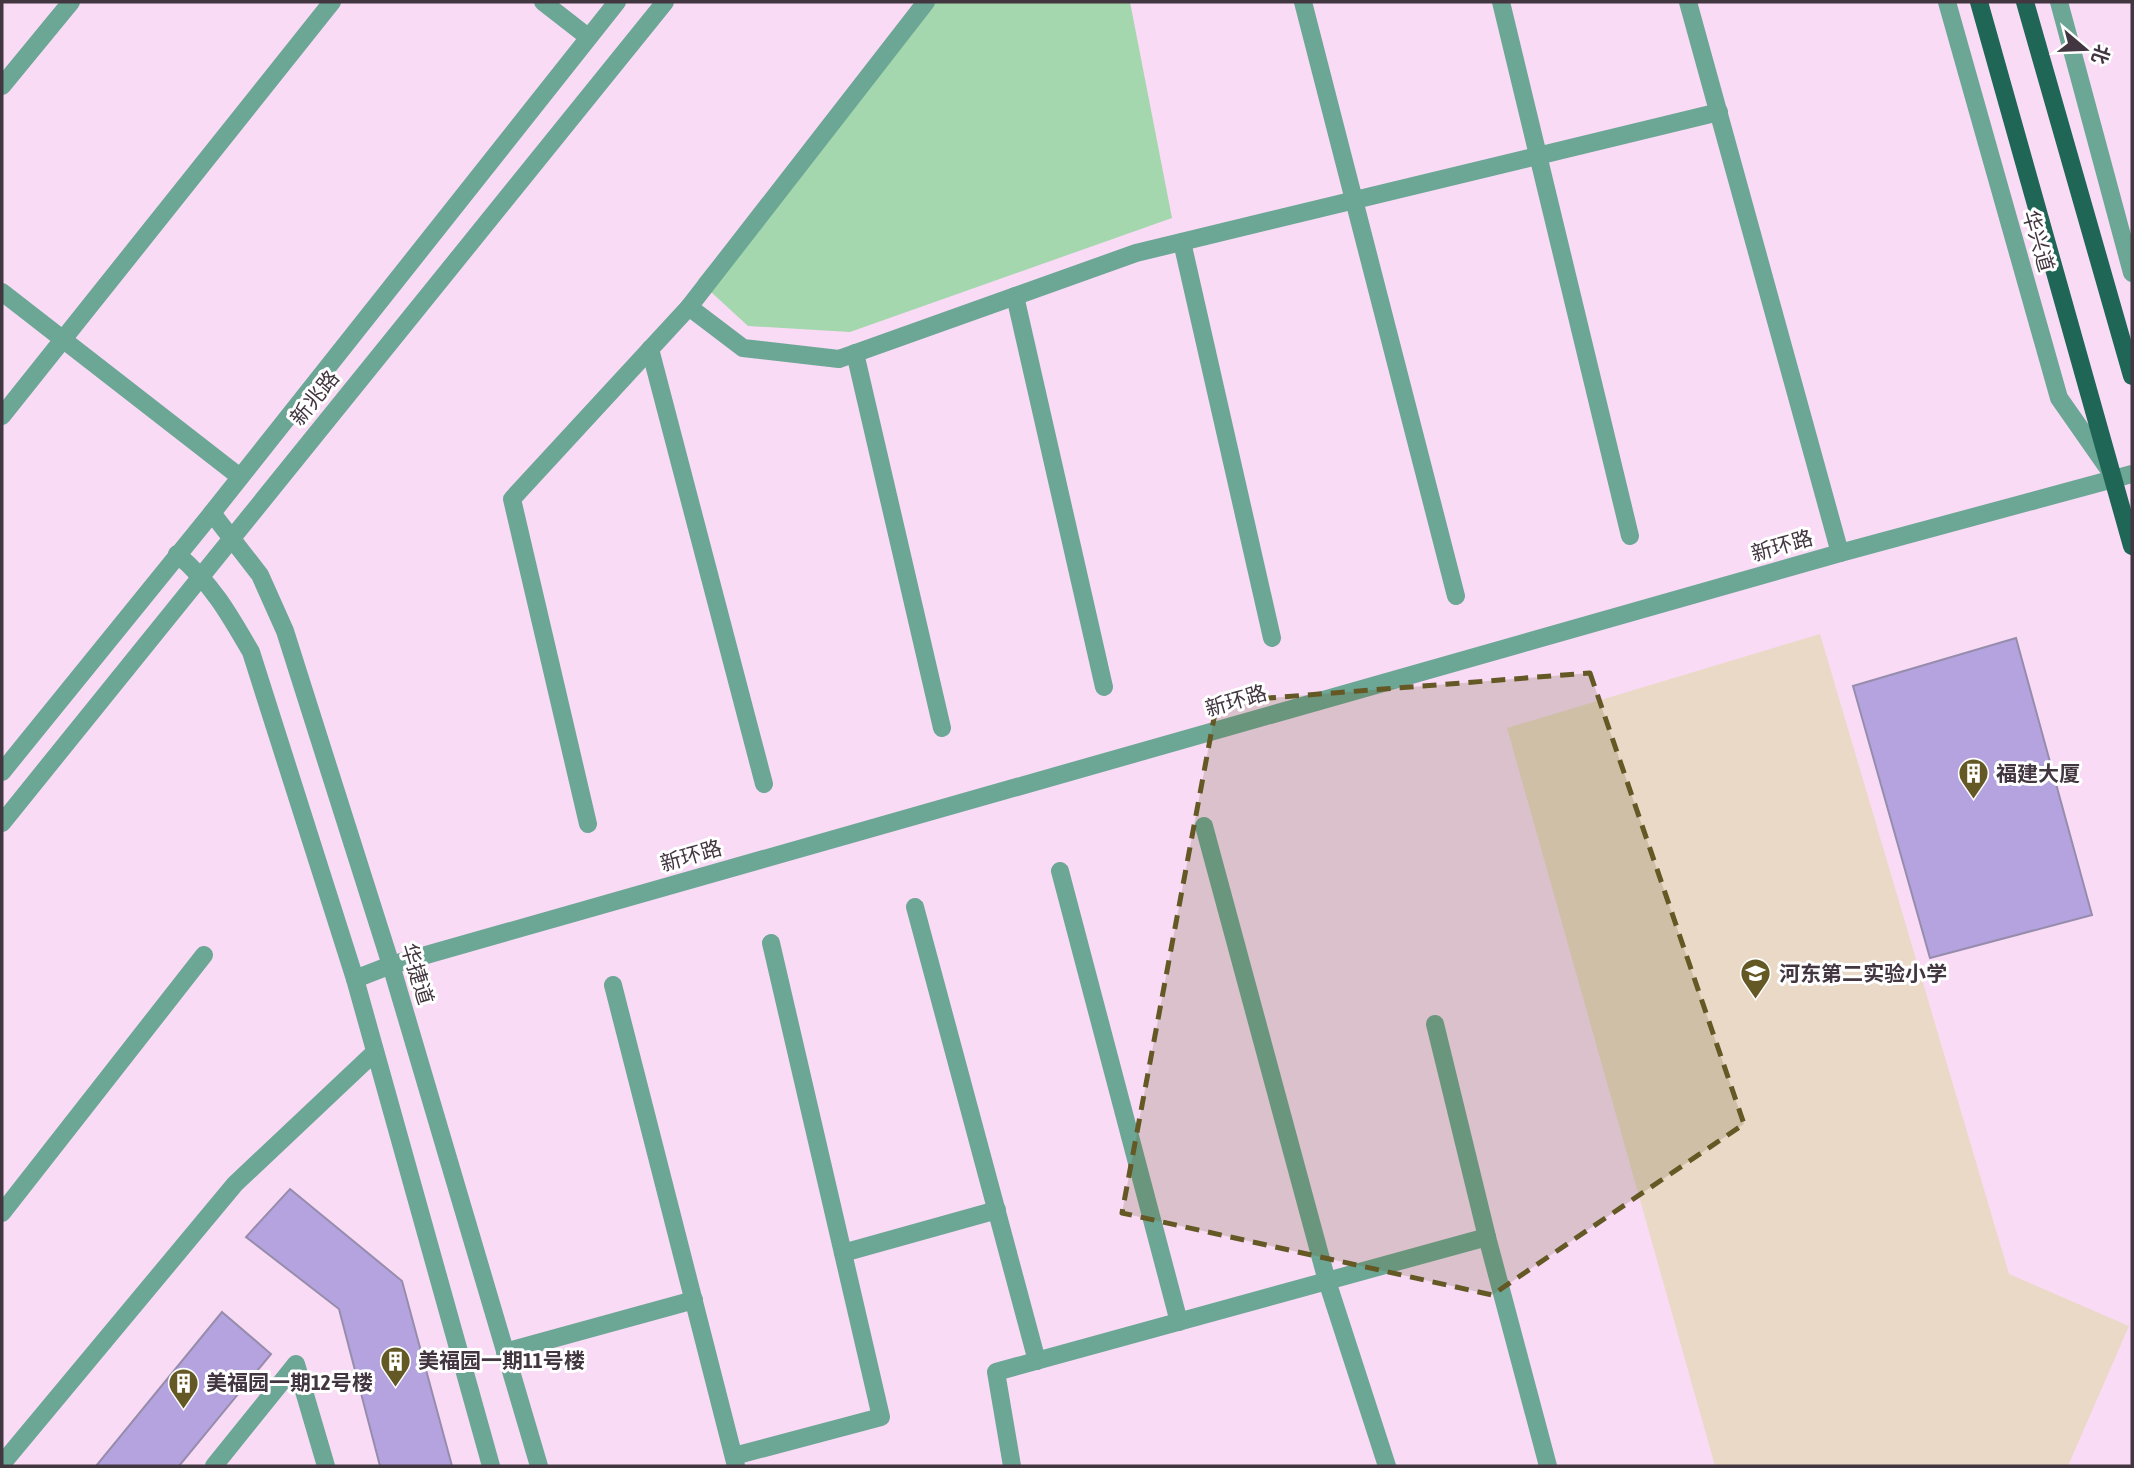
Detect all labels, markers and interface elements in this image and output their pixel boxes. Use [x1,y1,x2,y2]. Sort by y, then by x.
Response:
north arrow [2050,14,2120,84]
text: 北 [2088,42,2115,67]
street label: 华兴道 [2019,207,2059,274]
street label: 新兆路 [285,365,343,429]
street label: 新环路 [1748,525,1815,565]
street label: 新环路 [1202,680,1269,720]
building icon: 福建大厦 [1956,757,1990,801]
place label: 福建大厦 [1996,761,2080,785]
street label: 新环路 [657,835,724,875]
street label: 华捷道 [397,940,439,1007]
school or university icon: 河东第二实验小学 [1739,957,1773,1001]
place label: 河东第二实验小学 [1779,961,1947,985]
building icon: 美福园一期11号楼 [378,1344,412,1388]
place label: 美福园一期11号楼 [418,1348,585,1372]
building icon: 美福园一期12号楼 [166,1366,200,1410]
place label: 美福园一期12号楼 [206,1370,373,1394]

